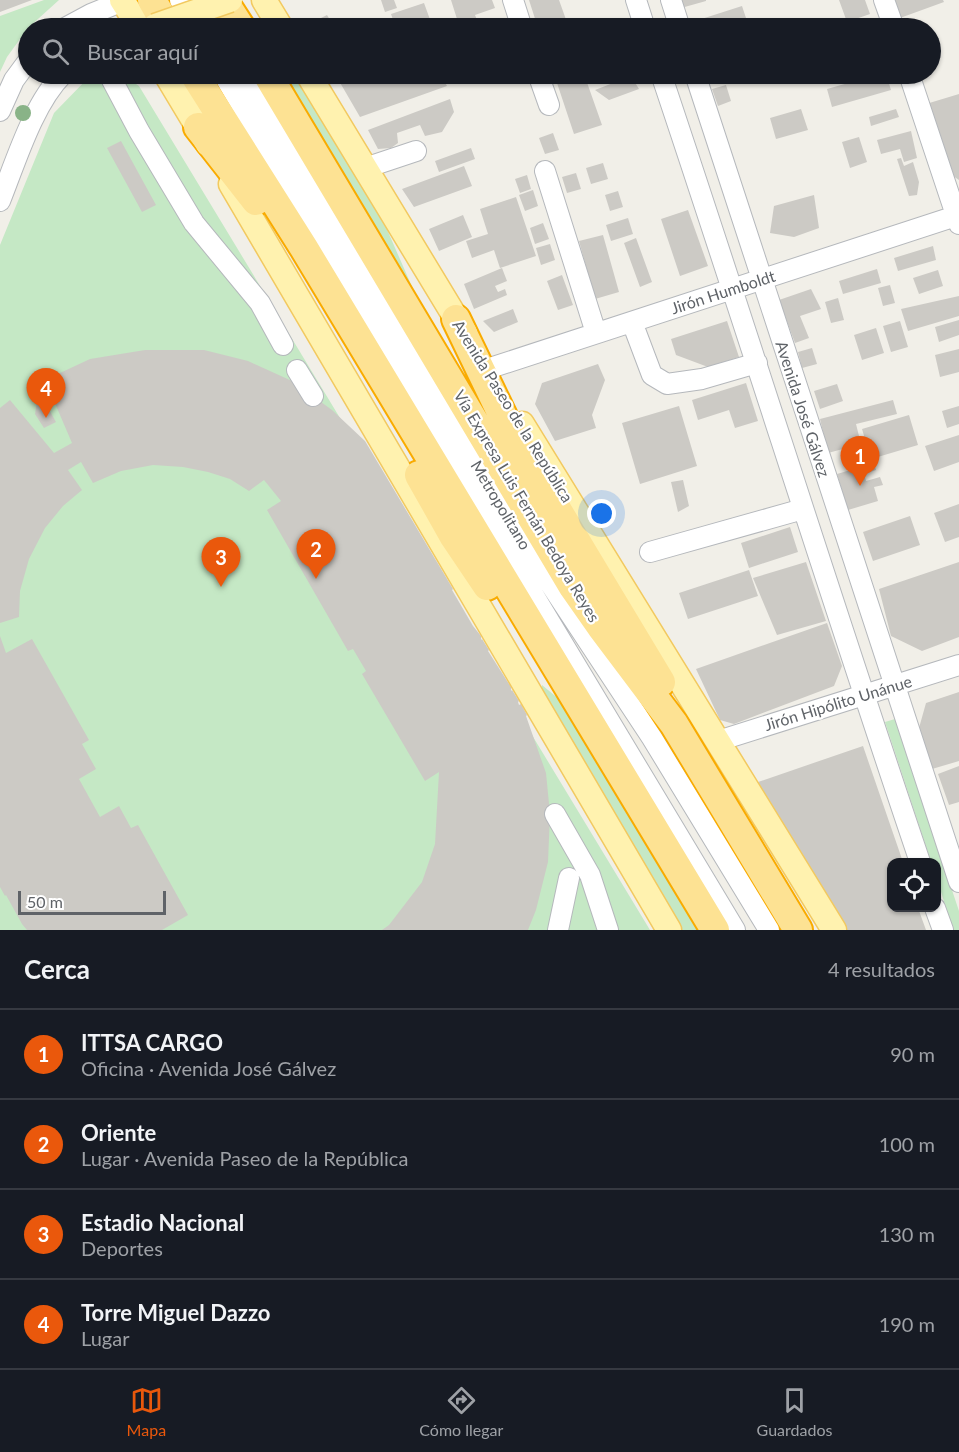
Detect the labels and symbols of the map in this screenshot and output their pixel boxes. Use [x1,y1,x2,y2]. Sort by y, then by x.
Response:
street label: Jirón Humboldt [668,266,778,317]
street label: Avenida Paseo de la República [449,316,578,506]
street label: Avenida José Gálvez [772,338,834,479]
pin: 4 [26,368,66,418]
street label: Vía Expresa Luis Fernán Bedoya Reyes [450,386,604,625]
pin: 1 [840,436,880,486]
street label: Metropolitano [467,457,535,553]
your location [587,499,616,528]
pin: 2 [296,530,336,579]
pin: 3 [202,538,240,587]
street label: Jirón Hipólito Unánue [762,671,914,734]
scale bar [18,888,166,916]

